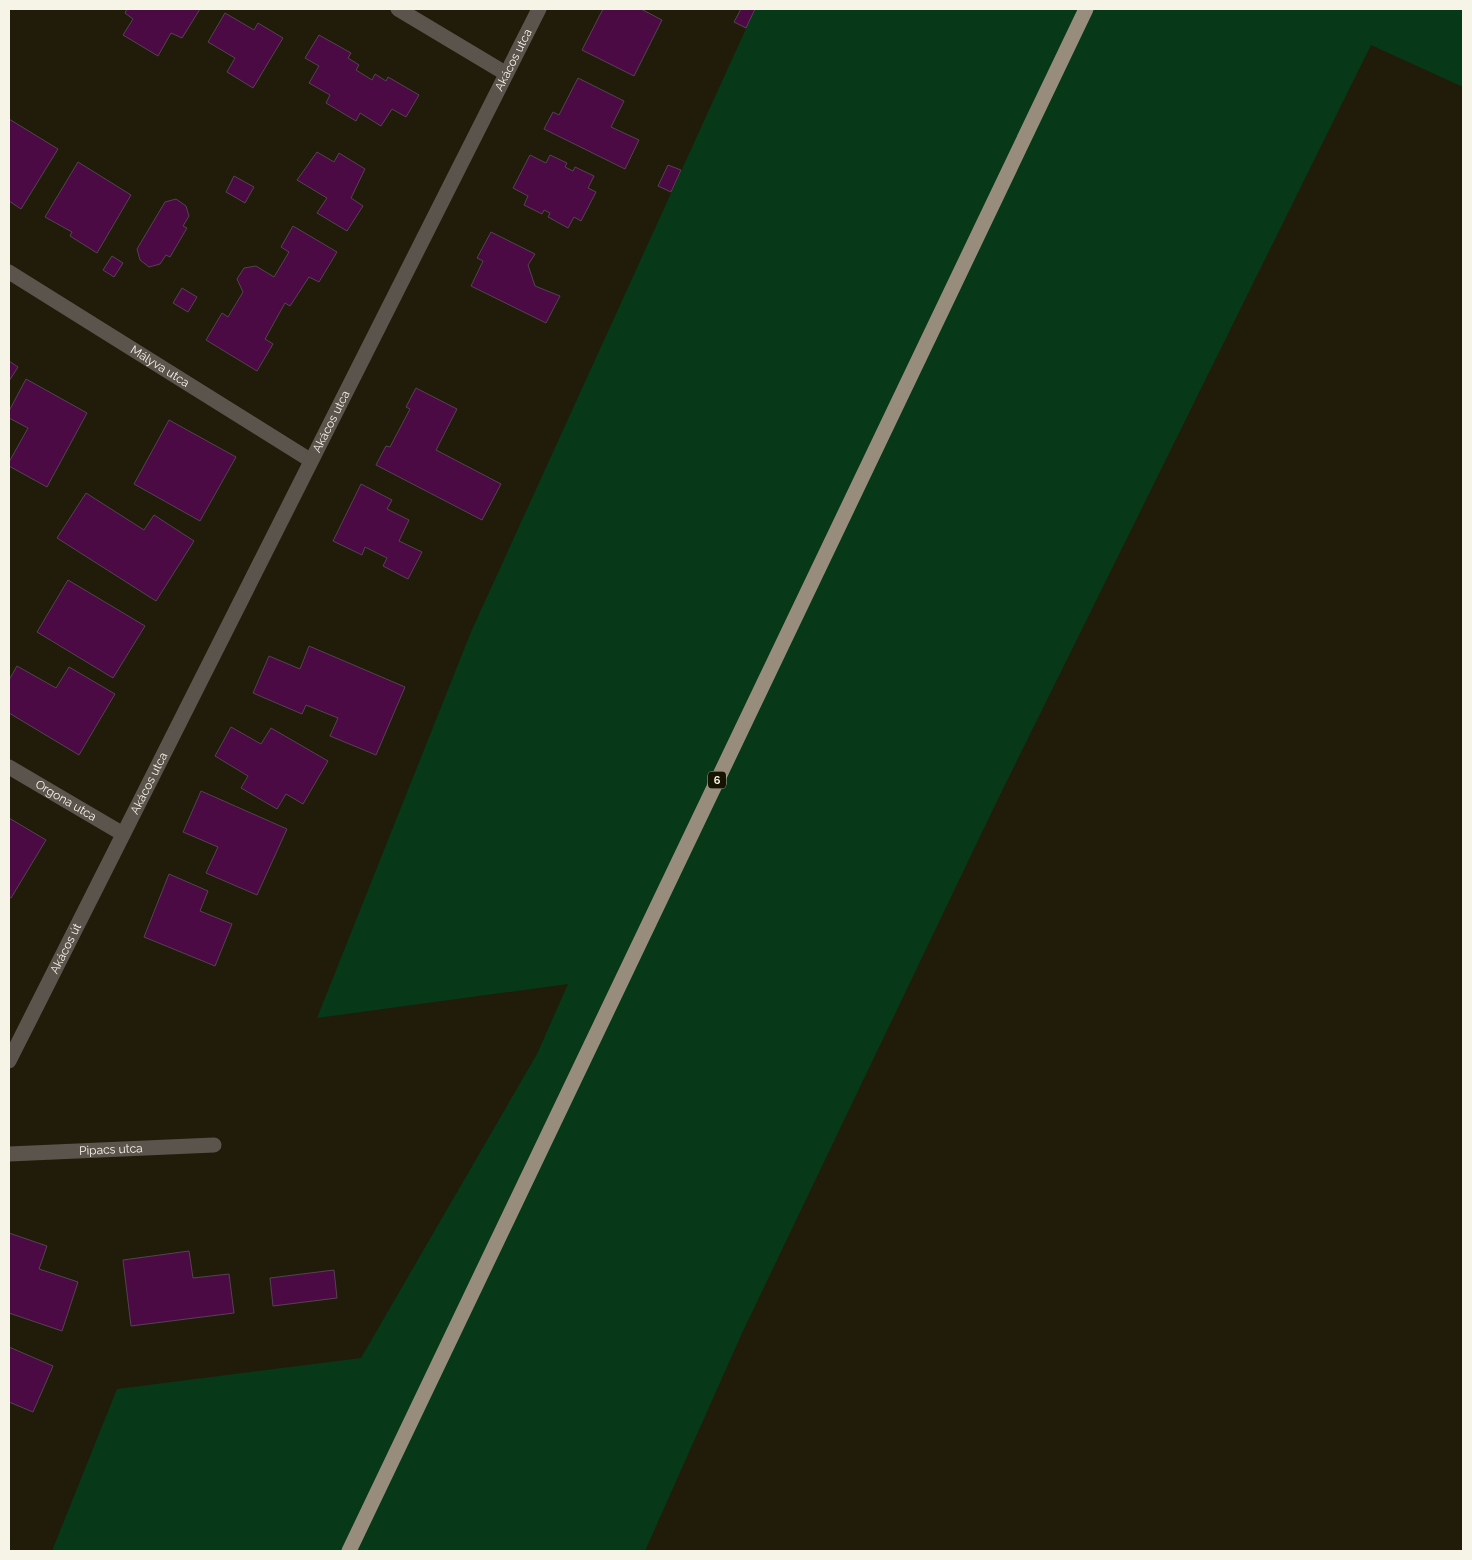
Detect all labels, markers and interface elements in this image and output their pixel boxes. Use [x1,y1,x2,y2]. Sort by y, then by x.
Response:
street label: Akácos utca [492,26,535,93]
street label: Mályva utca [128,343,192,390]
street label: Akácos utca [310,388,353,455]
street label: Akácos utca [127,750,170,817]
road number: 6 [708,772,726,788]
street label: Orgona utca [33,777,99,824]
street label: Akácos út [47,921,84,976]
street label: Pipacs utca [79,1141,143,1158]

